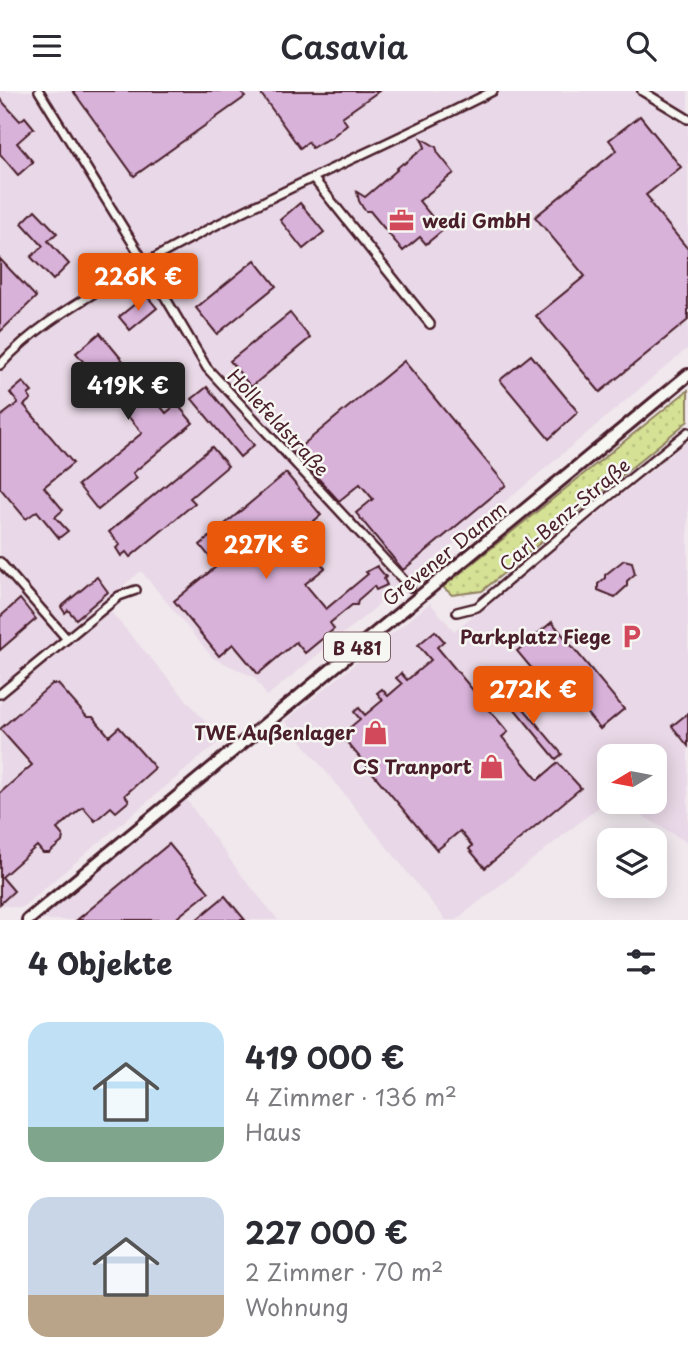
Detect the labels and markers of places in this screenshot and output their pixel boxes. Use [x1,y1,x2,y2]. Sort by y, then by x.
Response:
office icon: wedi GmbH [388,206,416,234]
place label: wedi GmbH [422,206,531,234]
pin: 226K € [81,253,195,313]
pin: 419K € [71,363,185,422]
pin: 227K € [209,521,323,581]
place label: Parkplatz Fiege [460,622,611,650]
parking icon: Parkplatz Fiege [617,622,645,650]
pin: 272K € [476,667,590,726]
place label: TWE Außenlager [194,718,355,746]
shop icon: TWE Außenlager [361,718,389,746]
place label: CS Tranport [353,752,472,780]
shop icon: CS Tranport [478,752,506,780]

